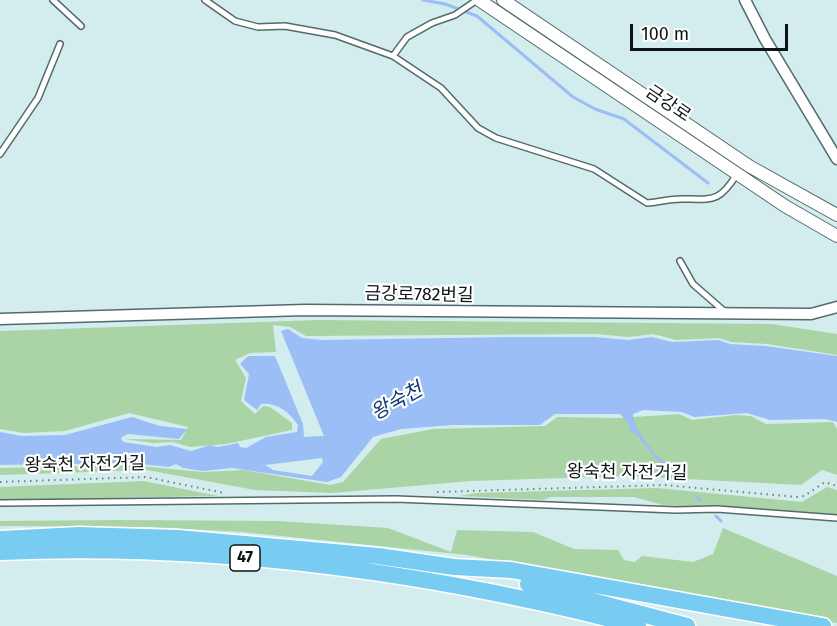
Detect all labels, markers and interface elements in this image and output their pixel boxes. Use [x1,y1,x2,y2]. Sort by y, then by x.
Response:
scale bar [633,12,790,50]
text: 100 m [641,23,689,45]
street label: 금강로 [641,81,695,127]
street label: 금강로782번길 [364,283,474,307]
water label: 왕숙천 [367,378,427,426]
street label: 왕숙천 자전거길 [24,453,146,477]
street label: 왕숙천 자전거길 [566,461,688,485]
road number: 47 [230,545,260,571]

